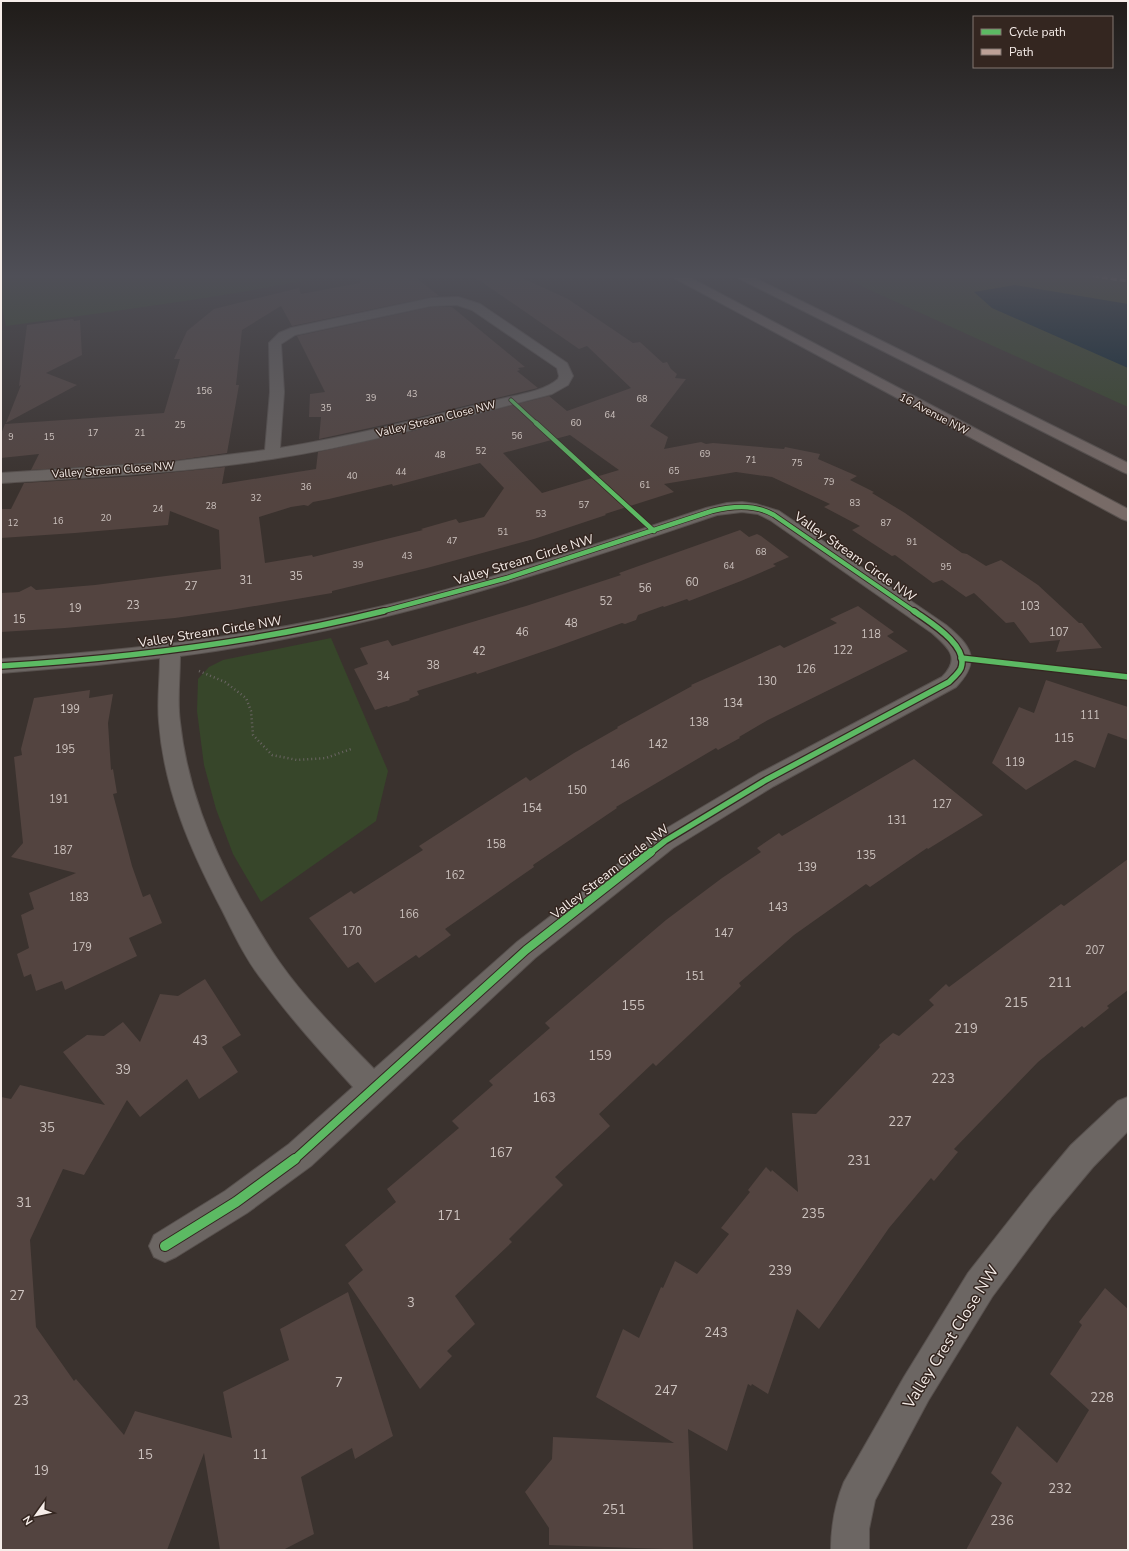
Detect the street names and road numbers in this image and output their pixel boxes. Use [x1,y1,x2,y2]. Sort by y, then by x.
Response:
street label: 16 Avenue NW [897,389,971,439]
street label: Valley Stream Close NW [374,397,497,441]
street label: Valley Stream Close NW [50,458,175,482]
street label: Valley Stream Circle NW [790,507,920,606]
street label: Valley Stream Circle NW [451,530,596,590]
street label: Valley Stream Circle NW [136,612,283,652]
street label: Valley Stream Circle NW [546,820,673,924]
street label: Valley Crest Close NW [897,1261,1004,1414]

